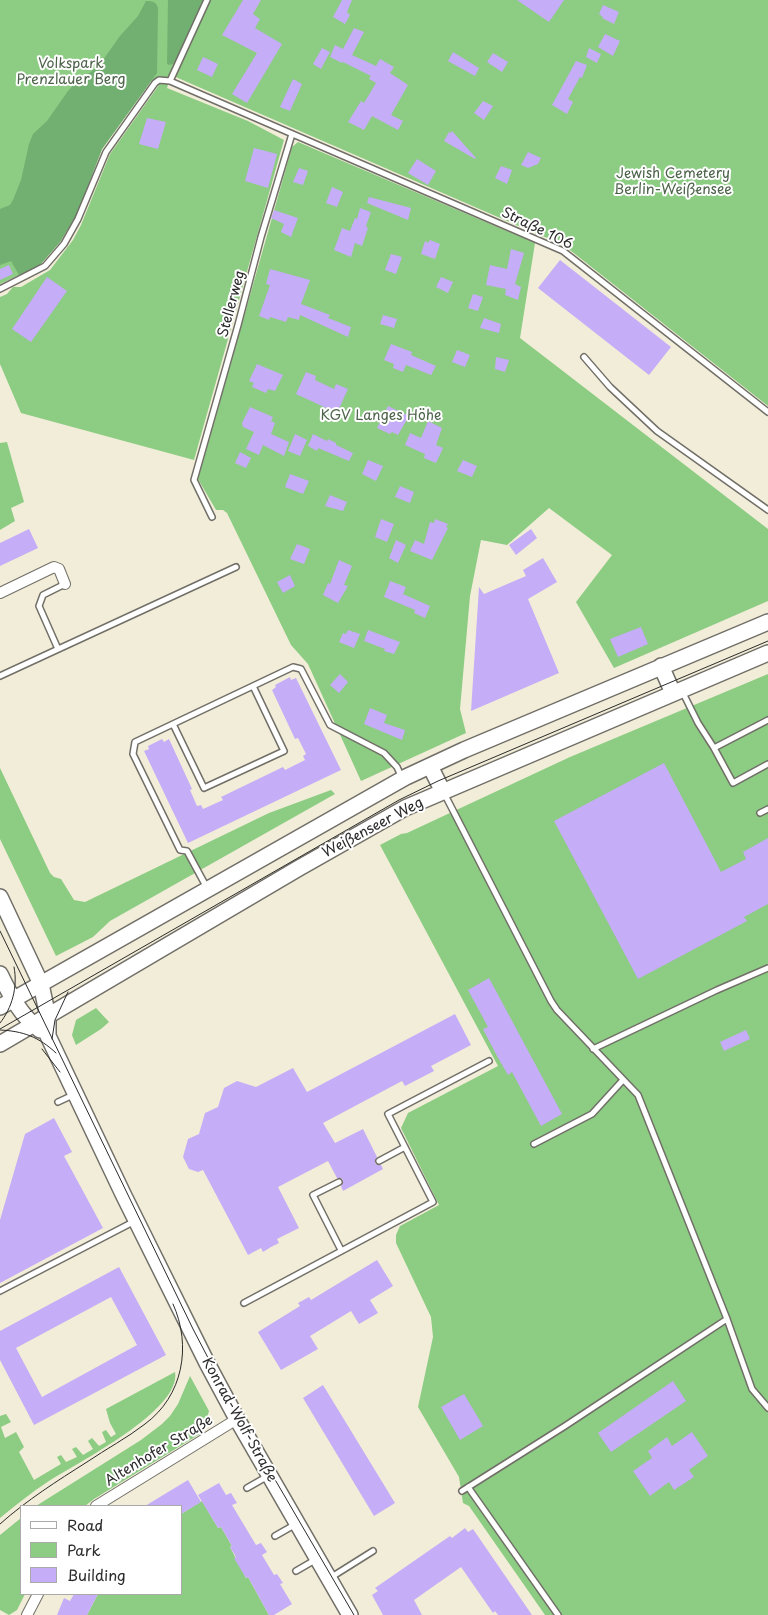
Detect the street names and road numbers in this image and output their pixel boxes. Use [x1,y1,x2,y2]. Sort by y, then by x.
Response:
street label: Straße 106 [499,205,575,253]
street label: Stellerweg [215,269,249,339]
street label: Weißenseer Weg [320,794,426,862]
street label: Konrad-Wolf-Straße [198,1355,280,1485]
street label: Altenhofer Straße [102,1412,216,1490]

